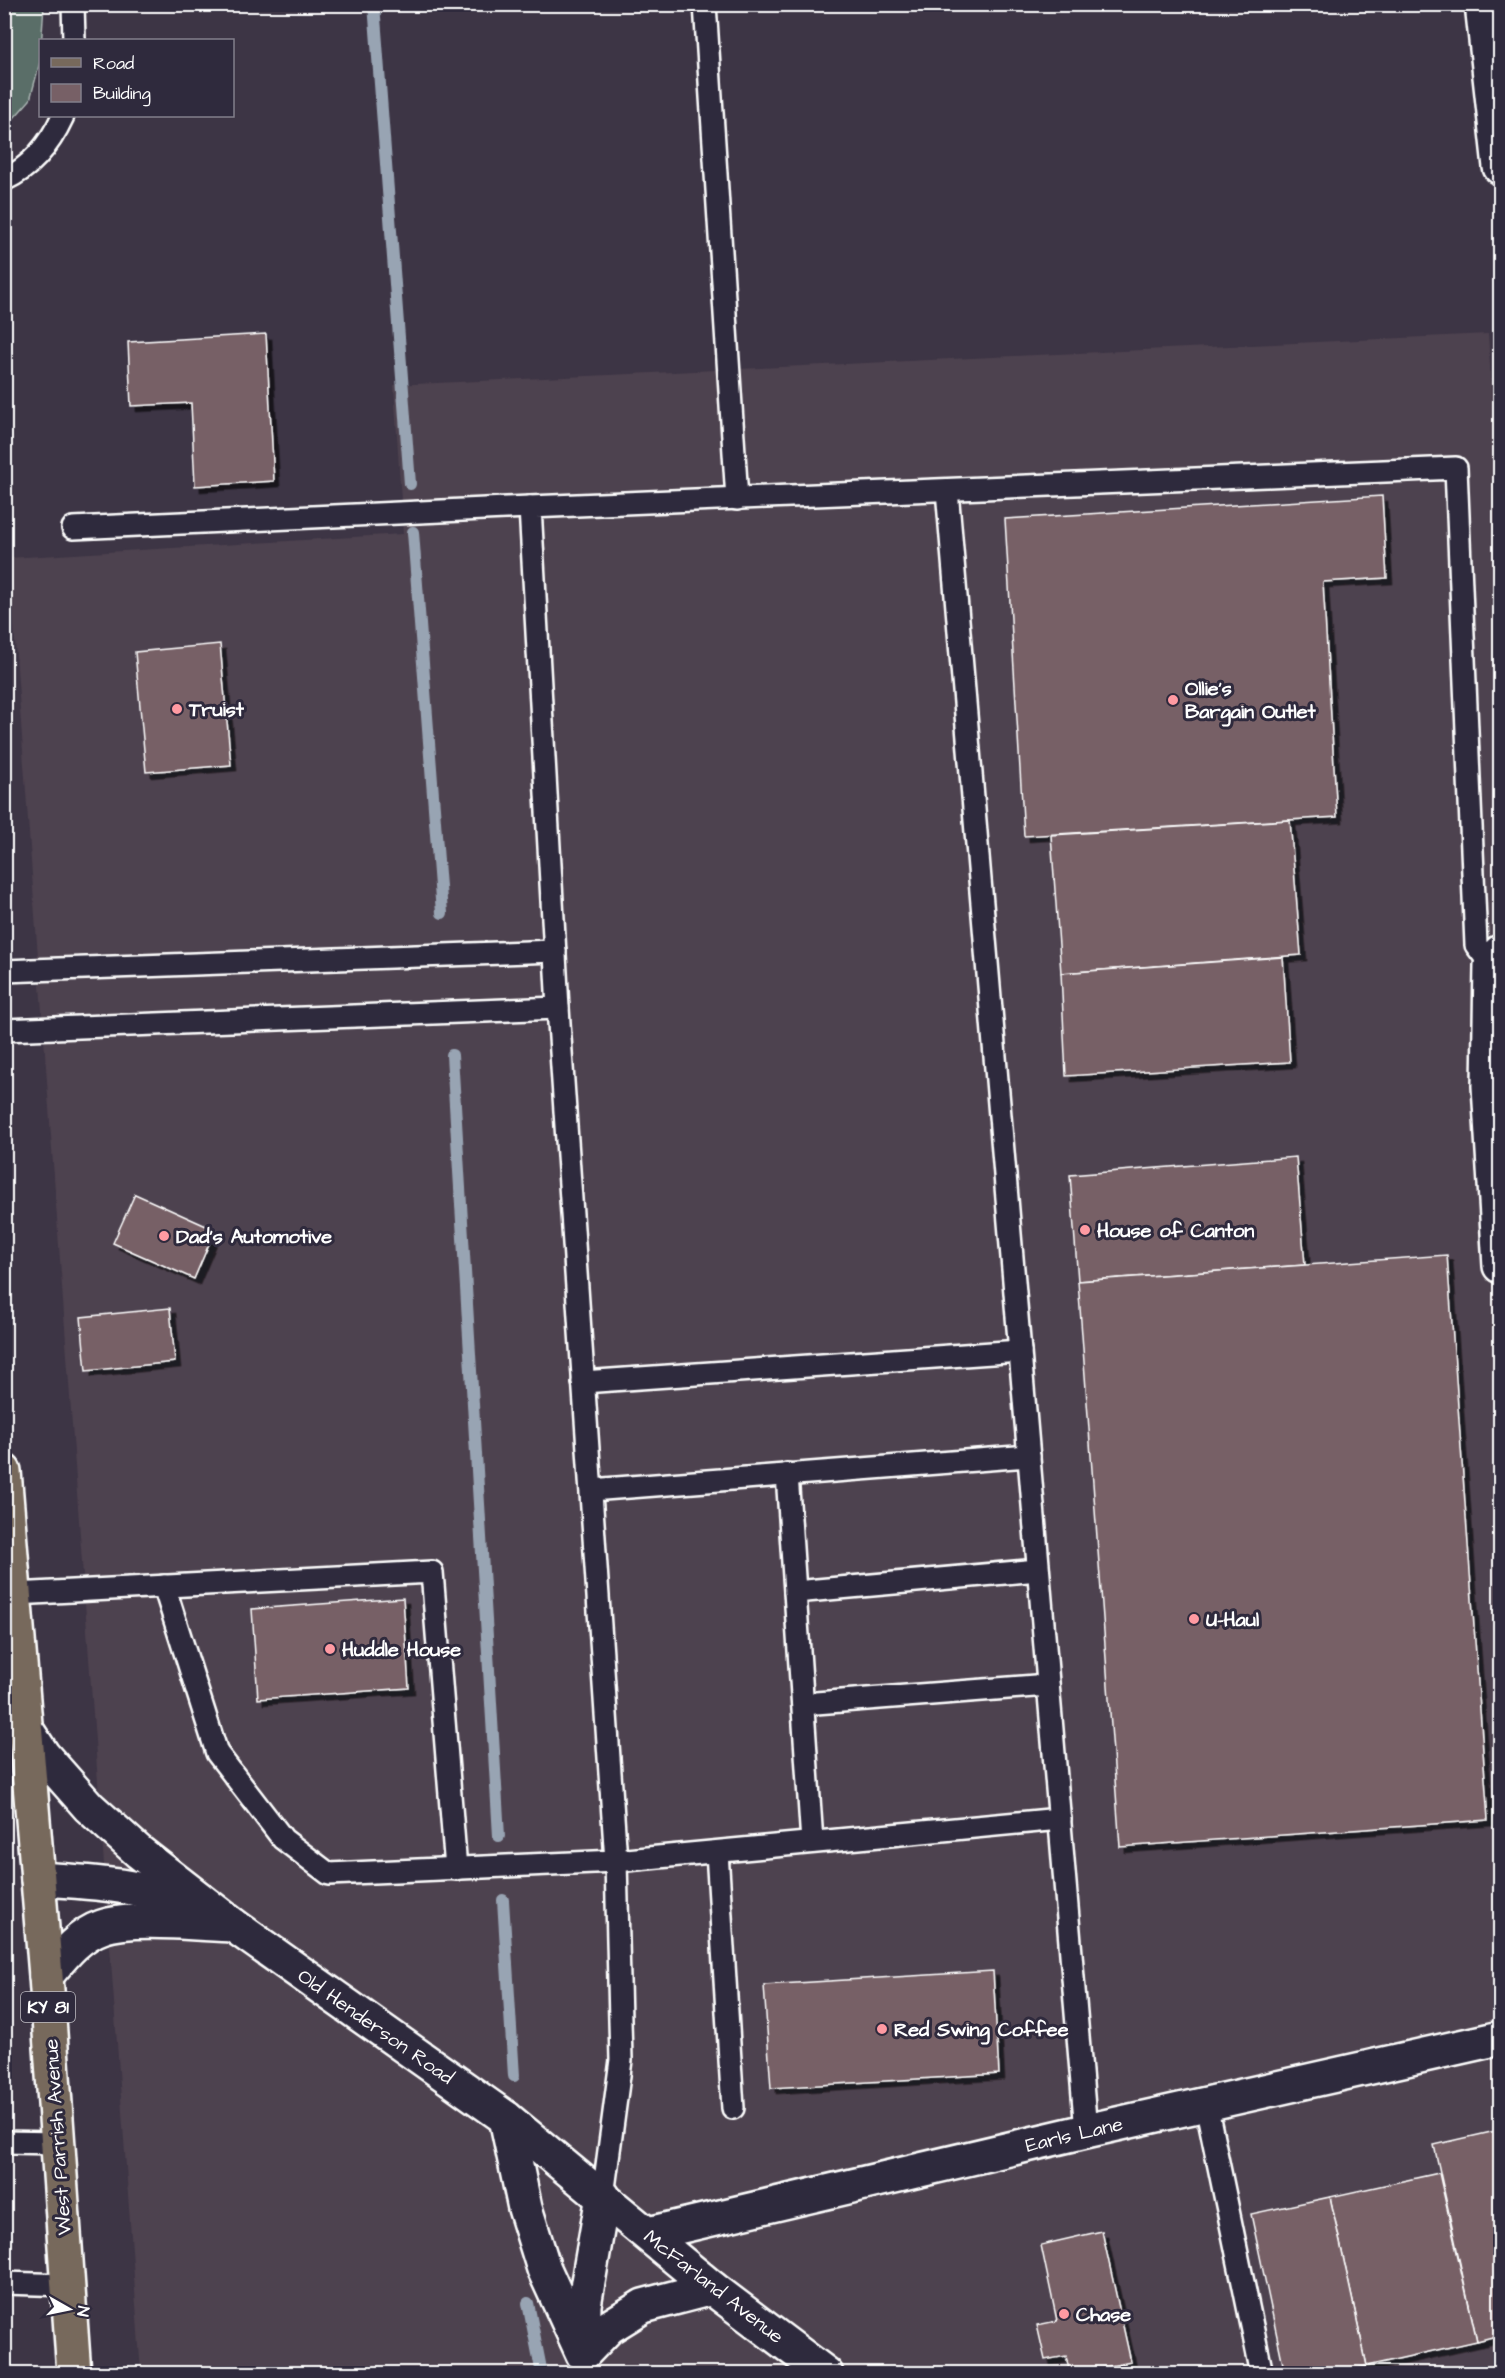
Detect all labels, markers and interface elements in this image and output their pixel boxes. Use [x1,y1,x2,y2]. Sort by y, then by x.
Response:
legend [39,39,234,117]
text: Road [93,51,134,76]
text: Building [93,81,151,107]
place label: Ollie's Bargain Outlet [1185,675,1317,727]
marker: Ollie's Bargain Outlet [1166,693,1180,707]
place label: Truist [188,696,245,724]
marker: Truist [170,702,184,716]
place label: House of Canton [1097,1217,1254,1245]
place label: Dad's Automotive [176,1223,332,1251]
marker: House of Canton [1078,1223,1092,1237]
marker: Dad's Automotive [157,1229,171,1243]
place label: U-Haul [1206,1606,1259,1634]
marker: U-Haul [1187,1612,1201,1626]
place label: Huddle House [342,1636,461,1664]
marker: Huddle House [323,1642,337,1656]
street label: Old Henderson Road [292,1962,459,2091]
road number: KY 81 [21,1992,75,2022]
place label: Red Swing Coffee [894,2016,1069,2045]
marker: Red Swing Coffee [875,2022,889,2036]
street label: West Parrish Avenue [37,2038,79,2236]
street label: Earls Lane [1023,2110,1126,2160]
street label: McFarland Avenue [637,2223,789,2351]
north arrow [39,2279,99,2339]
place label: Chase [1076,2301,1131,2329]
text: N [71,2305,94,2318]
marker: Chase [1057,2307,1071,2321]

